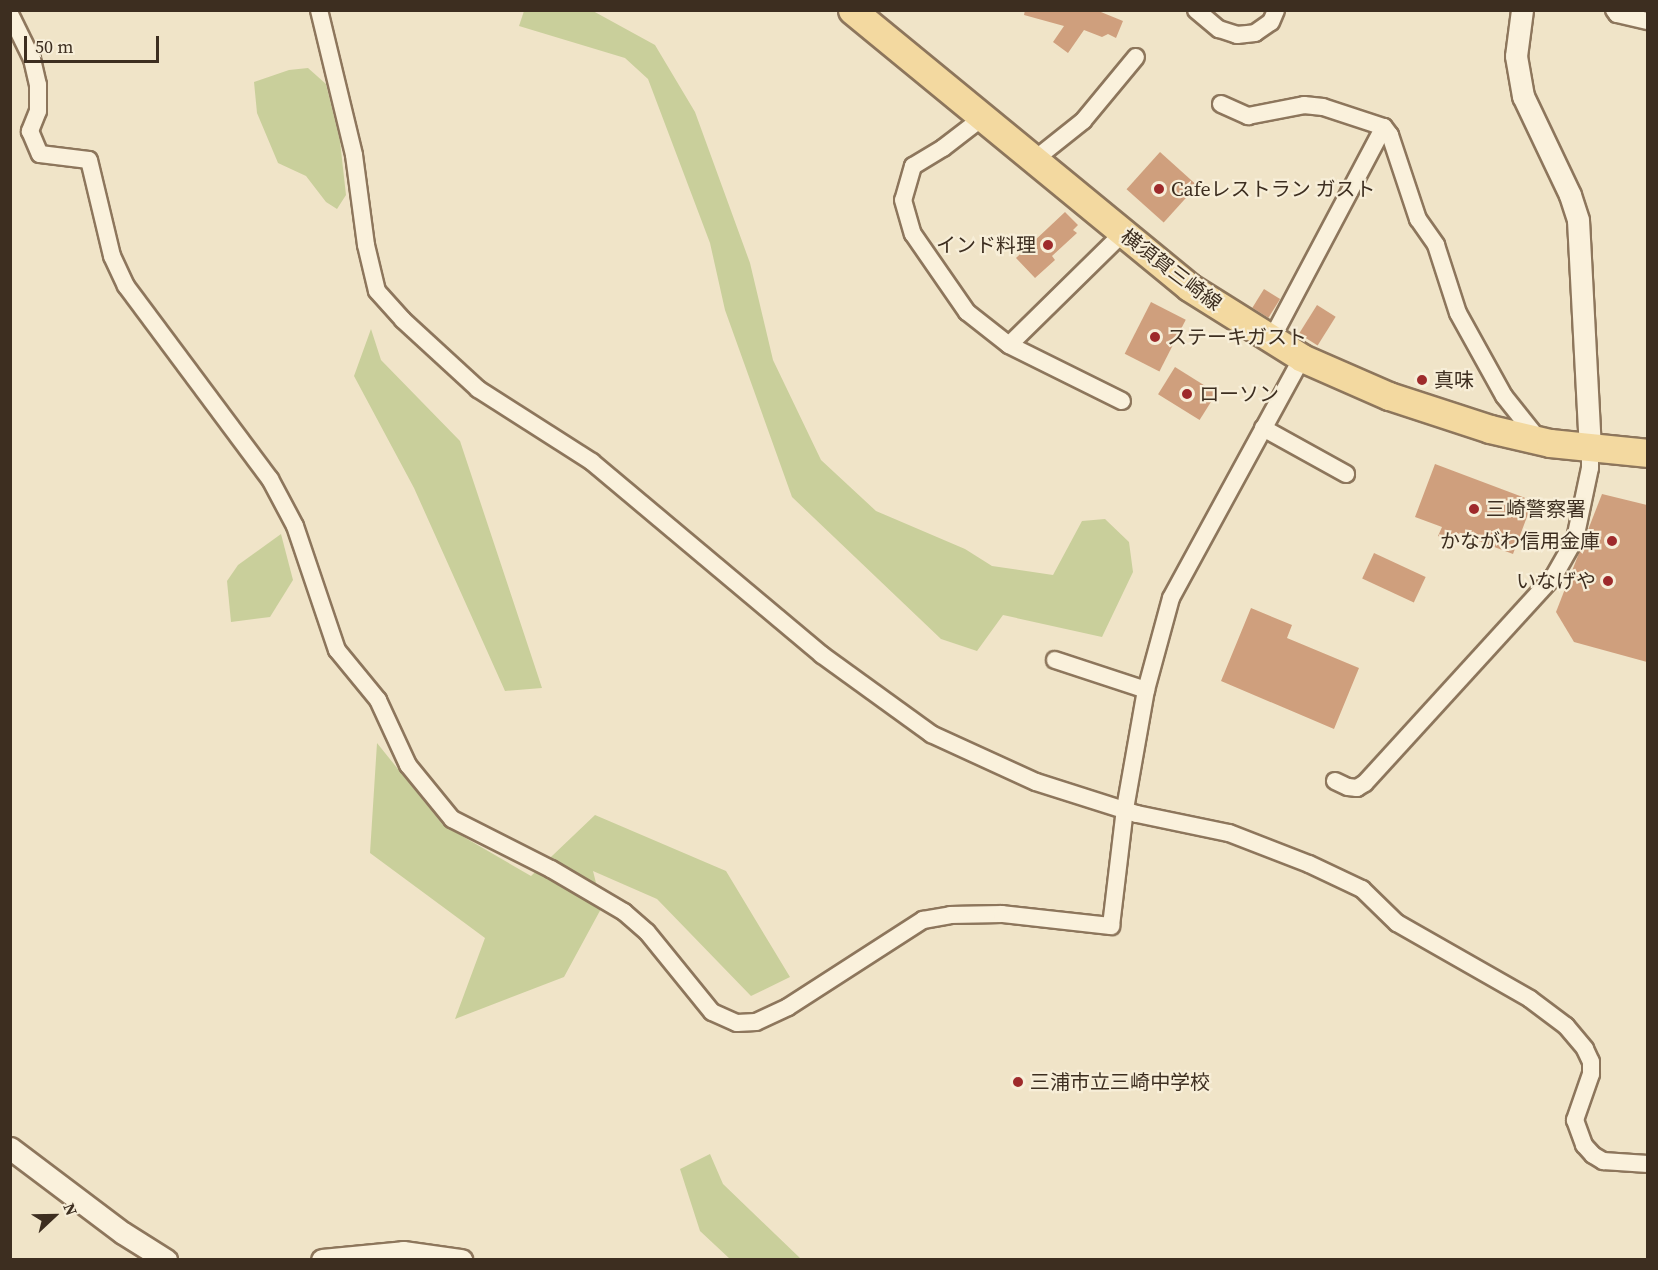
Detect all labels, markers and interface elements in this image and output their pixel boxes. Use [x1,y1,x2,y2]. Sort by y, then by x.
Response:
scale bar [27,24,162,62]
text: 50 m [35,34,73,59]
place label: Cafeレストラン ガスト [1171,177,1375,201]
marker: Cafeレストラン ガスト [1152,182,1166,196]
street label: 横須賀三崎線 [1116,224,1226,316]
place label: インド料理 [936,233,1036,257]
marker: インド料理 [1041,238,1055,252]
place label: ステーキガスト [1167,325,1307,349]
marker: ステーキガスト [1148,330,1162,344]
place label: 真味 [1434,368,1474,392]
marker: 真味 [1415,373,1429,387]
place label: ローソン [1199,382,1279,406]
marker: ローソン [1180,387,1194,401]
place label: 三崎警察署 [1486,497,1586,521]
marker: 三崎警察署 [1467,502,1481,516]
place label: かながわ信用金庫 [1440,529,1600,553]
marker: かながわ信用金庫 [1605,534,1619,548]
place label: いなげや [1516,569,1596,593]
marker: いなげや [1601,574,1615,588]
place label: 三浦市立三崎中学校 [1030,1070,1210,1094]
marker: 三浦市立三崎中学校 [1011,1075,1025,1089]
north arrow [24,1186,84,1246]
text: N [58,1200,83,1219]

